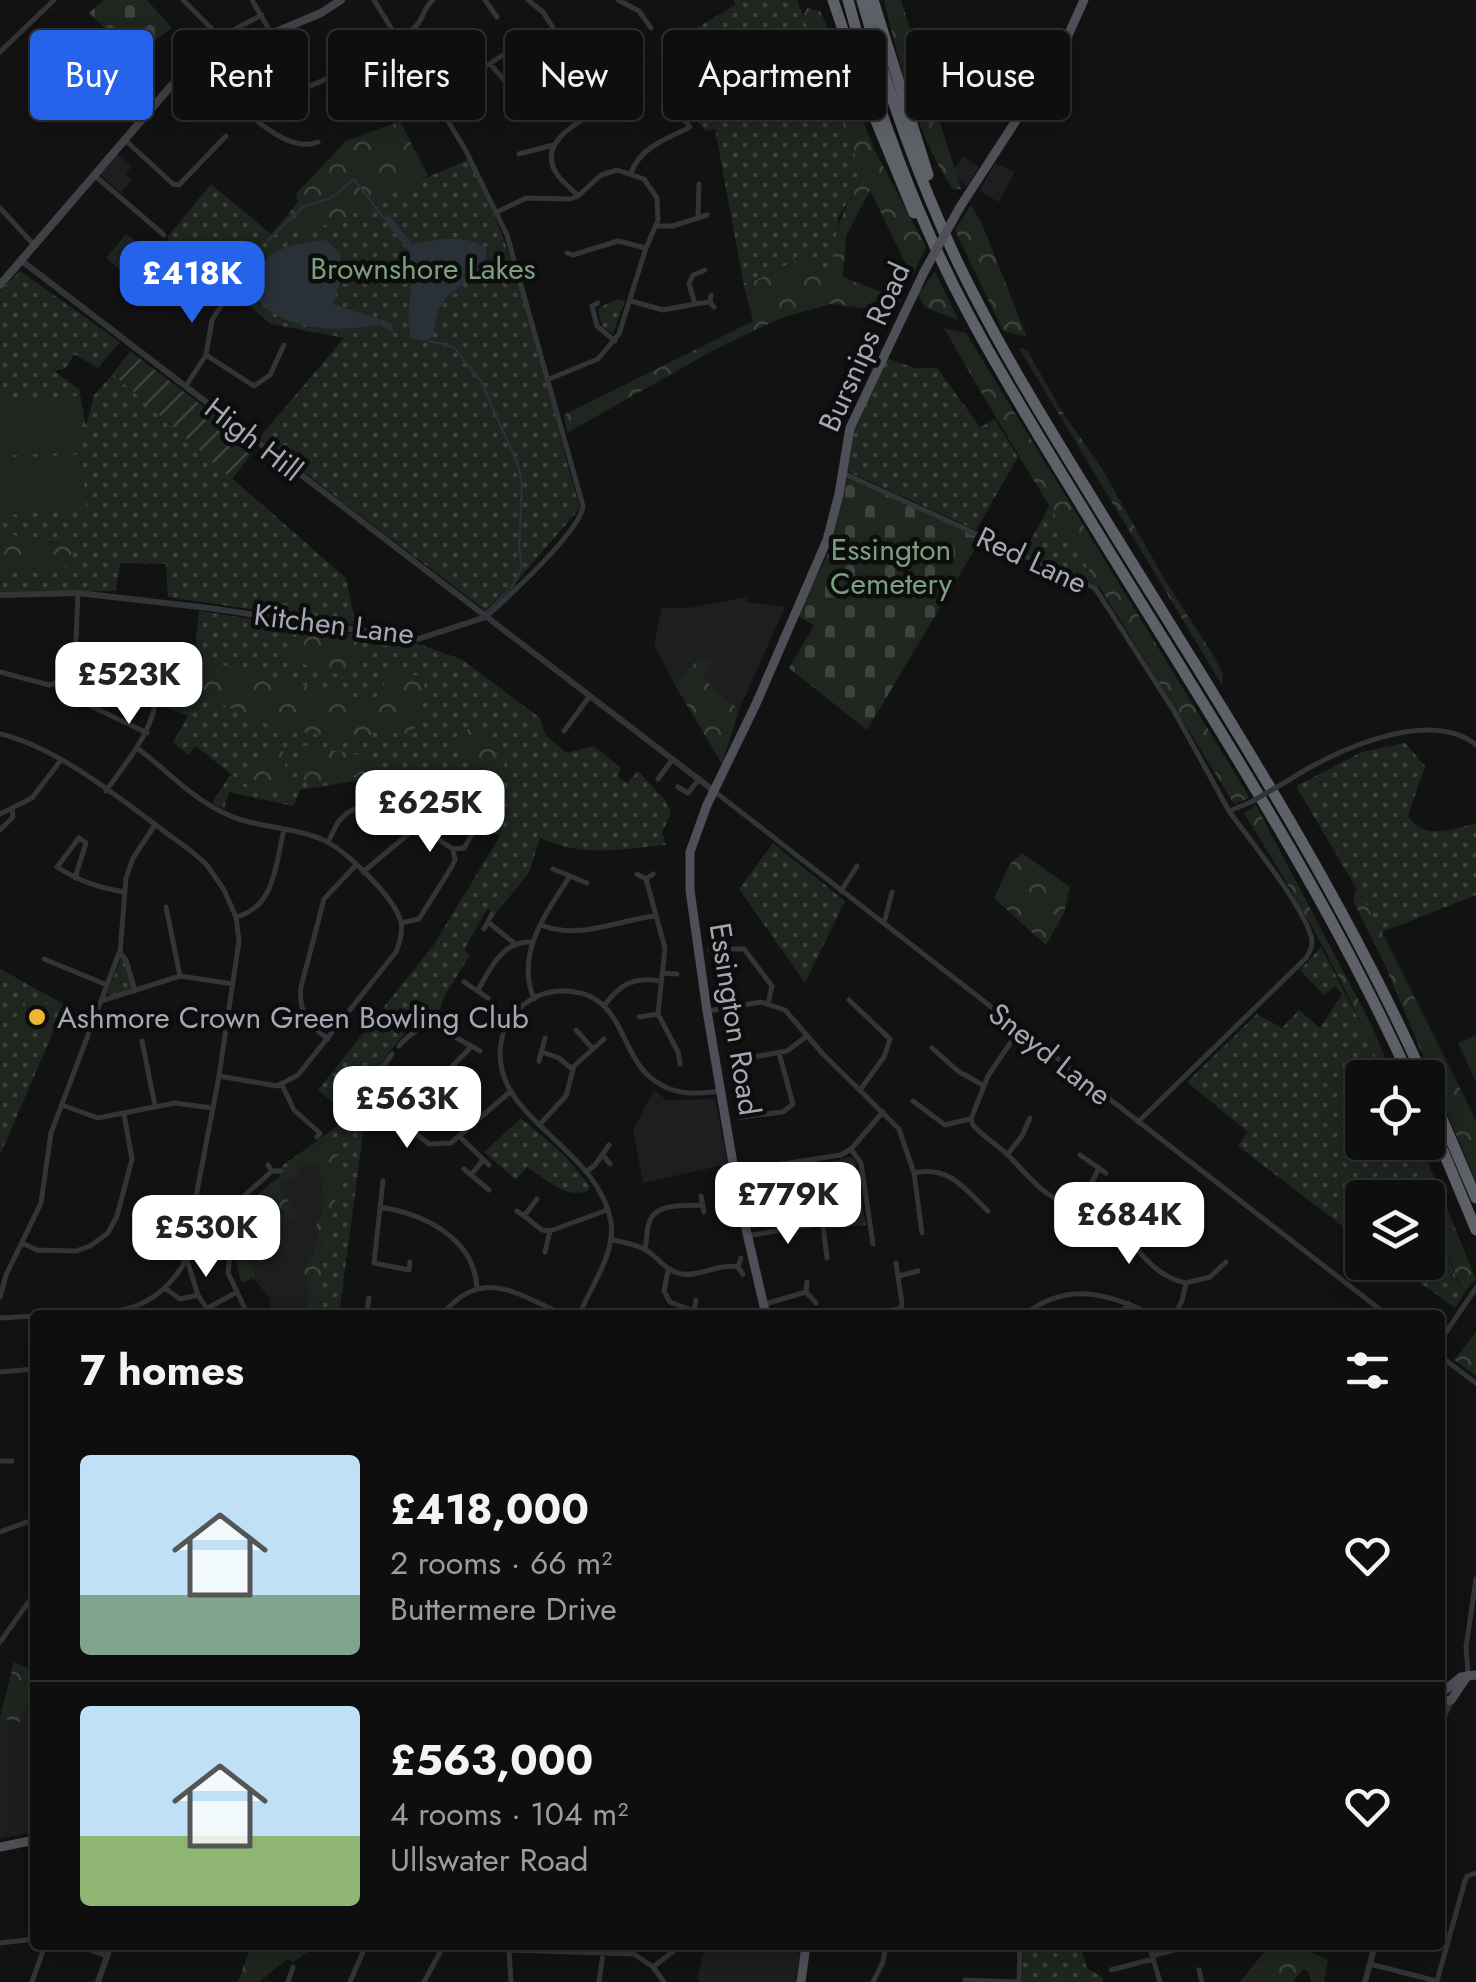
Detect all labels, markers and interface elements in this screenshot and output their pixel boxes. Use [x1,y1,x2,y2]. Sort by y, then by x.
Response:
chip: Buy [30,30,153,120]
chip: Rent [173,30,308,120]
chip: Filters [328,30,485,120]
chip: New [505,30,643,120]
chip: Apartment [663,30,886,120]
chip: House [906,30,1070,120]
pin: £418K [122,241,262,326]
park label: Brownshore Lakes [310,247,536,290]
text: £418K [142,250,242,296]
street label: Bursnips Road [807,255,921,439]
street label: High Hill [196,387,312,491]
street label: Red Lane [970,516,1094,604]
park label: Essington Cemetery [830,528,953,605]
street label: Kitchen Lane [251,593,417,655]
pin: £523K [59,642,199,727]
text: £523K [77,651,181,697]
pin: £625K [360,770,500,855]
text: £625K [378,779,482,825]
street label: Essington Road [699,920,771,1118]
street label: Sneyd Lane [979,992,1121,1116]
place label: Ashmore Crown Green Bowling Club [57,996,529,1039]
marker: Ashmore Crown Green Bowling Club [26,1006,48,1028]
map controls [1345,1060,1445,1280]
button: locate [1345,1060,1445,1160]
pin: £563K [337,1066,477,1151]
text: £563K [355,1075,459,1121]
pin: £779K [718,1162,858,1247]
text: £779K [737,1171,839,1217]
button: layers [1345,1180,1445,1280]
pin: £684K [1059,1182,1199,1267]
text: £684K [1076,1191,1182,1237]
pin: £530K [136,1195,276,1280]
text: £530K [154,1204,258,1250]
text: 7 homes [80,1340,244,1401]
icon: filters [1340,1343,1395,1398]
text: £418,000 [390,1479,589,1540]
icon: home [160,1495,280,1615]
icon: heart [1340,1528,1395,1583]
text: 2 rooms · 66 m² [390,1540,612,1586]
text: Buttermere Drive [390,1586,617,1632]
text: £563,000 [390,1730,593,1791]
icon: home [160,1746,280,1866]
icon: heart [1340,1779,1395,1834]
text: 4 rooms · 104 m² [390,1791,628,1837]
text: Ullswater Road [390,1837,588,1883]

